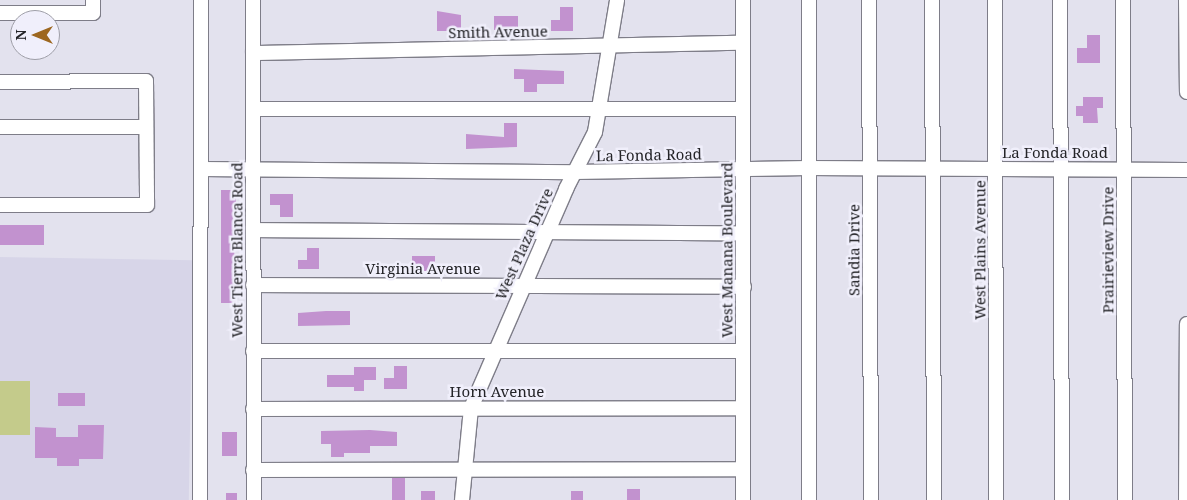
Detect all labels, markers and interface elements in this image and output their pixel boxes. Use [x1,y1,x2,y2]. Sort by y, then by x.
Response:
north arrow [10,10,60,60]
street label: Smith Avenue [448,22,548,42]
text: N [11,29,30,41]
street label: La Fonda Road [1002,144,1108,162]
street label: La Fonda Road [596,145,702,165]
street label: West Tierra Blanca Road [228,162,246,338]
street label: West Manana Boulevard [718,162,736,338]
street label: West Plains Avenue [971,180,989,320]
street label: West Plaza Drive [491,185,557,303]
street label: Prairieview Drive [1099,187,1117,313]
street label: Sandia Drive [845,204,863,296]
street label: Virginia Avenue [365,260,481,278]
street label: Horn Avenue [450,383,544,401]

